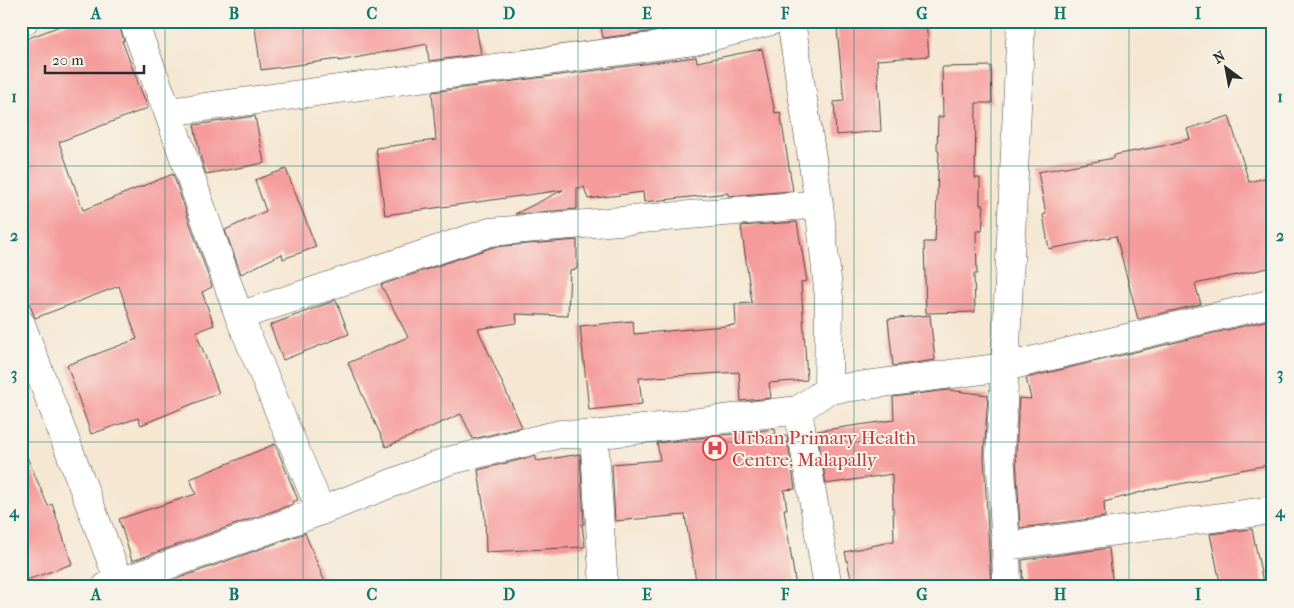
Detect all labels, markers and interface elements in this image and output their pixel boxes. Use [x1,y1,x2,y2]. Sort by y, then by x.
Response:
text: A [90,4,102,23]
text: B [229,4,239,23]
text: C [367,4,378,23]
text: D [503,4,515,23]
text: E [642,4,652,23]
text: F [780,4,790,23]
text: G [916,4,928,23]
text: H [1054,4,1067,23]
text: I [1195,4,1202,23]
scale bar [45,42,144,74]
north arrow [1202,42,1252,92]
text: N [1210,47,1229,67]
text: 20 m [52,51,84,69]
text: 1 [11,87,17,106]
text: 1 [1277,87,1283,106]
text: 2 [10,226,18,245]
text: 2 [1276,226,1284,245]
text: 3 [11,364,17,384]
text: 3 [1277,364,1283,384]
place label: Urban Primary Health Centre, Malapally [732,427,917,471]
hospital icon: Urban Primary Health Centre, Malapally [702,435,728,461]
text: 4 [8,502,20,522]
text: 4 [1274,502,1286,522]
text: A [90,585,102,604]
text: B [229,585,239,604]
text: C [367,585,378,604]
text: D [503,585,515,604]
text: E [642,585,652,604]
text: F [780,585,790,604]
text: G [916,585,928,604]
text: H [1054,585,1067,604]
text: I [1195,585,1202,604]

